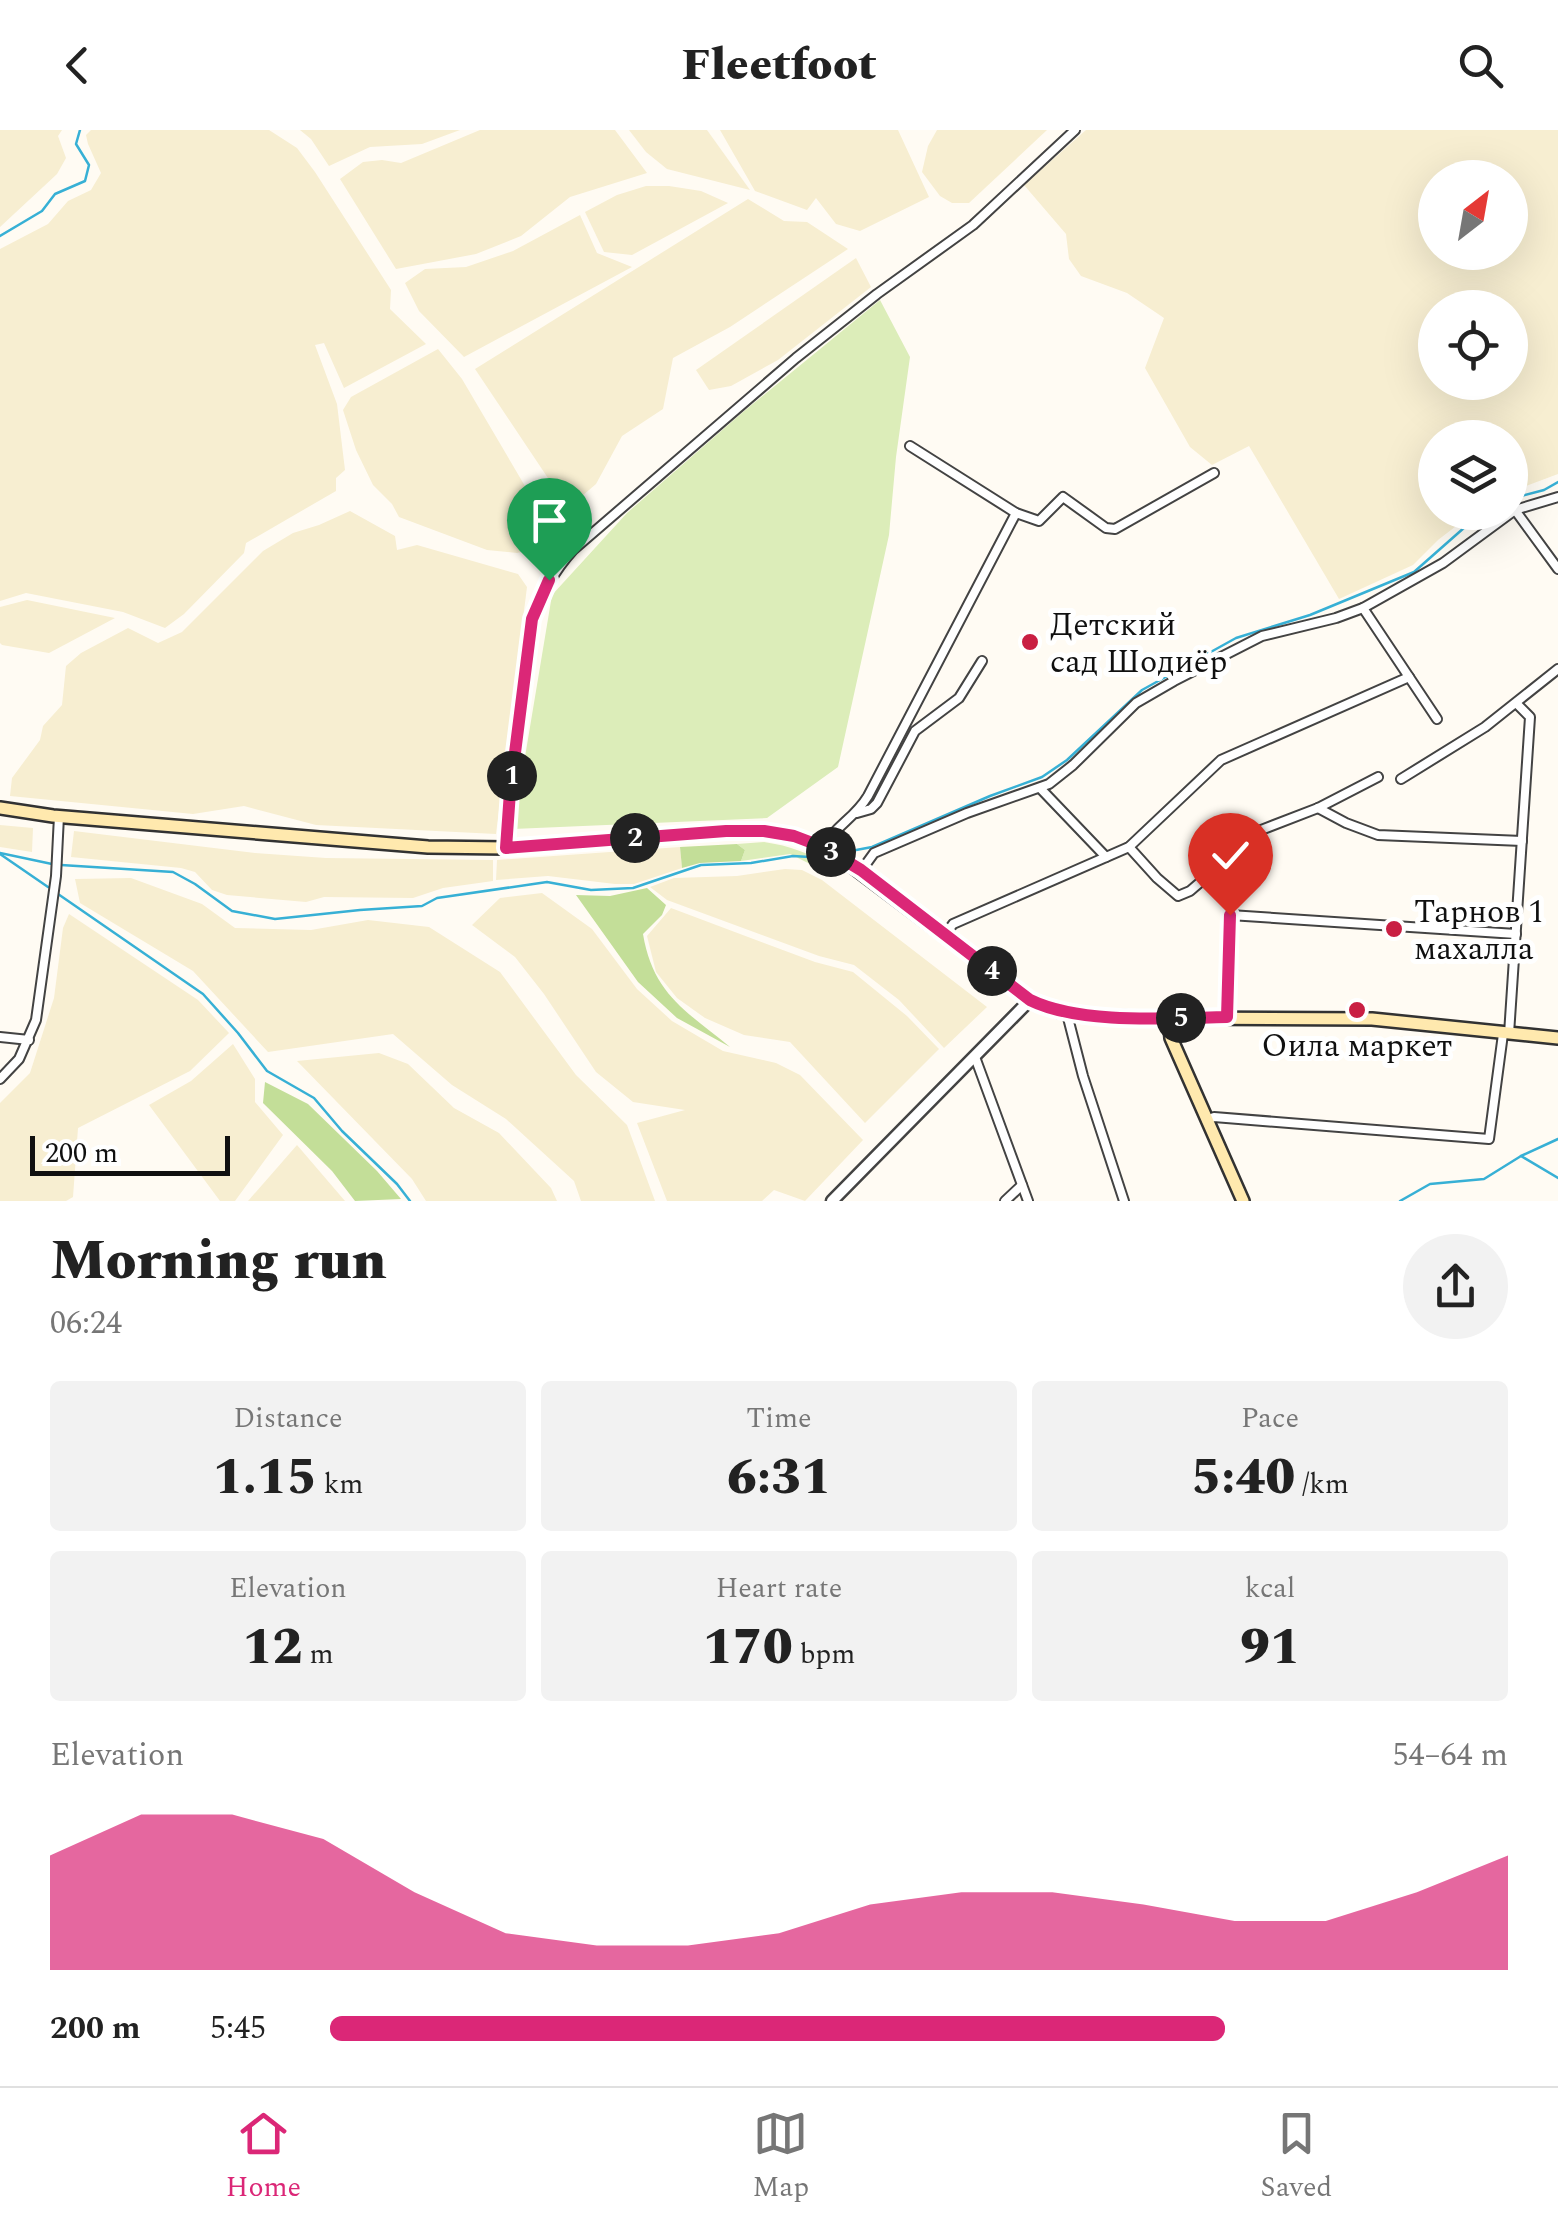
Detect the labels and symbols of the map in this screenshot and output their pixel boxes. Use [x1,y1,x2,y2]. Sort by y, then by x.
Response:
north arrow [1418,160,1528,270]
pin [507,478,592,581]
place label: Детский сад Шодиёр [1050,601,1227,687]
marker: Детский сад Шодиёр [1019,631,1041,653]
pin: 1 [487,751,537,801]
pin: 2 [610,813,660,863]
pin [1188,813,1273,916]
pin: 3 [806,827,856,877]
place label: Тарнов 1 махалла [1414,888,1544,974]
marker: Тарнов 1 махалла [1383,918,1405,940]
pin: 4 [967,946,1017,996]
pin: 5 [1156,993,1206,1043]
marker: Оила маркет [1346,999,1368,1021]
place label: Оила маркет [1262,1022,1452,1071]
scale bar [30,1131,230,1176]

